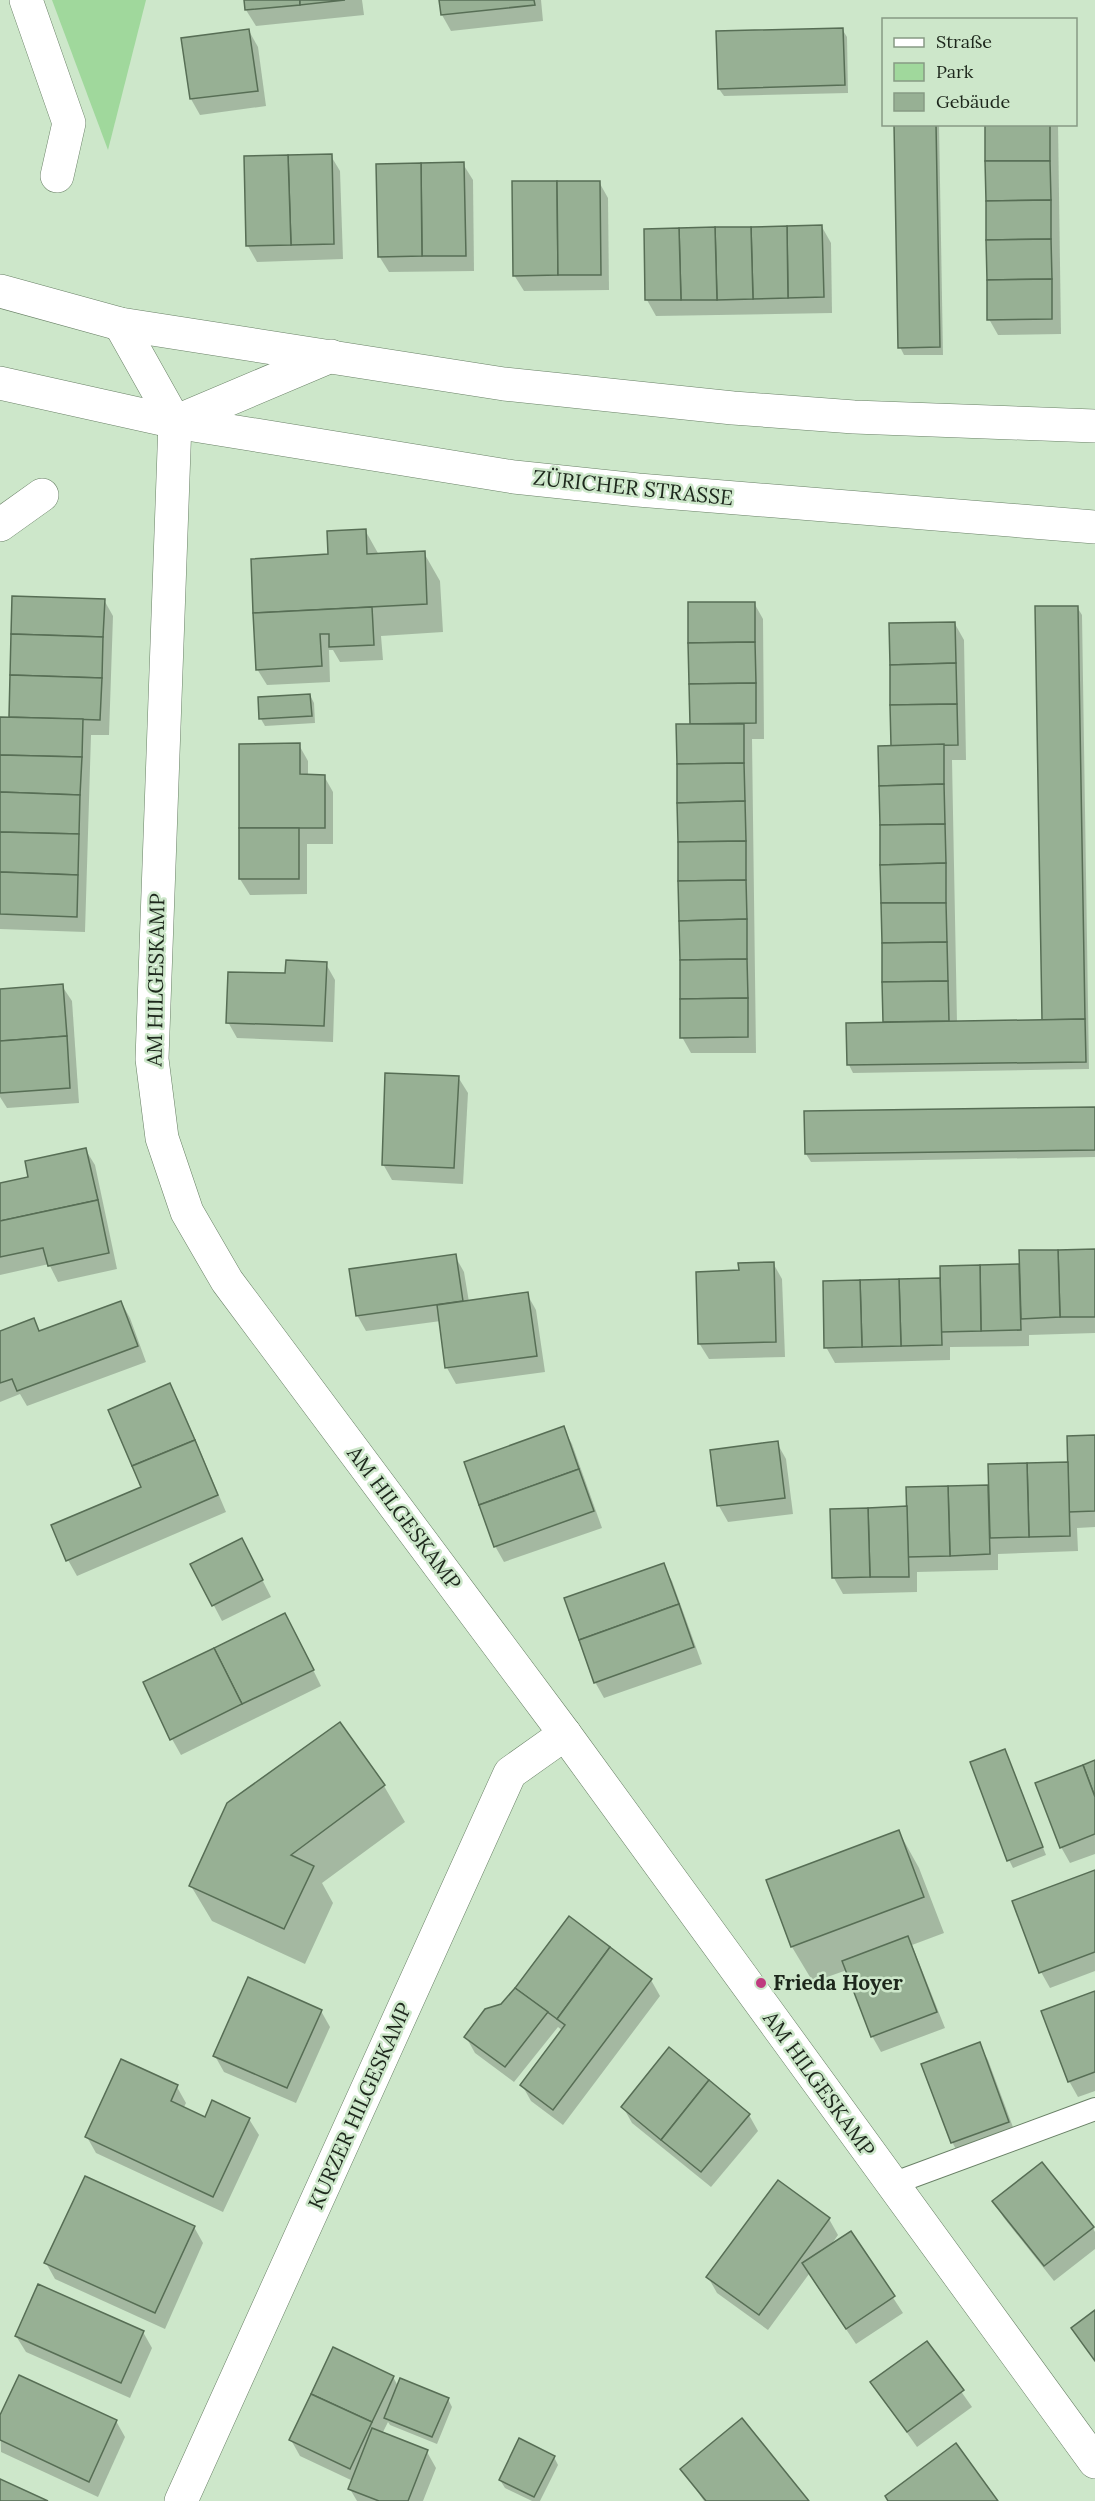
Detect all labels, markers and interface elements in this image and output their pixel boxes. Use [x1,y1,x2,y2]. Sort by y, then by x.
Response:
legend [882,18,1077,126]
text: Straße [936,30,992,53]
text: Park [936,60,974,83]
text: Gebäude [936,90,1011,113]
street label: ZÜRICHER STRASSE [532,464,734,511]
street label: AM HILGESKAMP [140,893,171,1068]
street label: AM HILGESKAMP [341,1439,468,1595]
place label: Frieda Hoyer [773,1969,903,1996]
marker: Frieda Hoyer [754,1976,768,1990]
street label: KURZER HILGESKAMP [302,1998,417,2213]
street label: AM HILGESKAMP [757,2005,881,2162]

